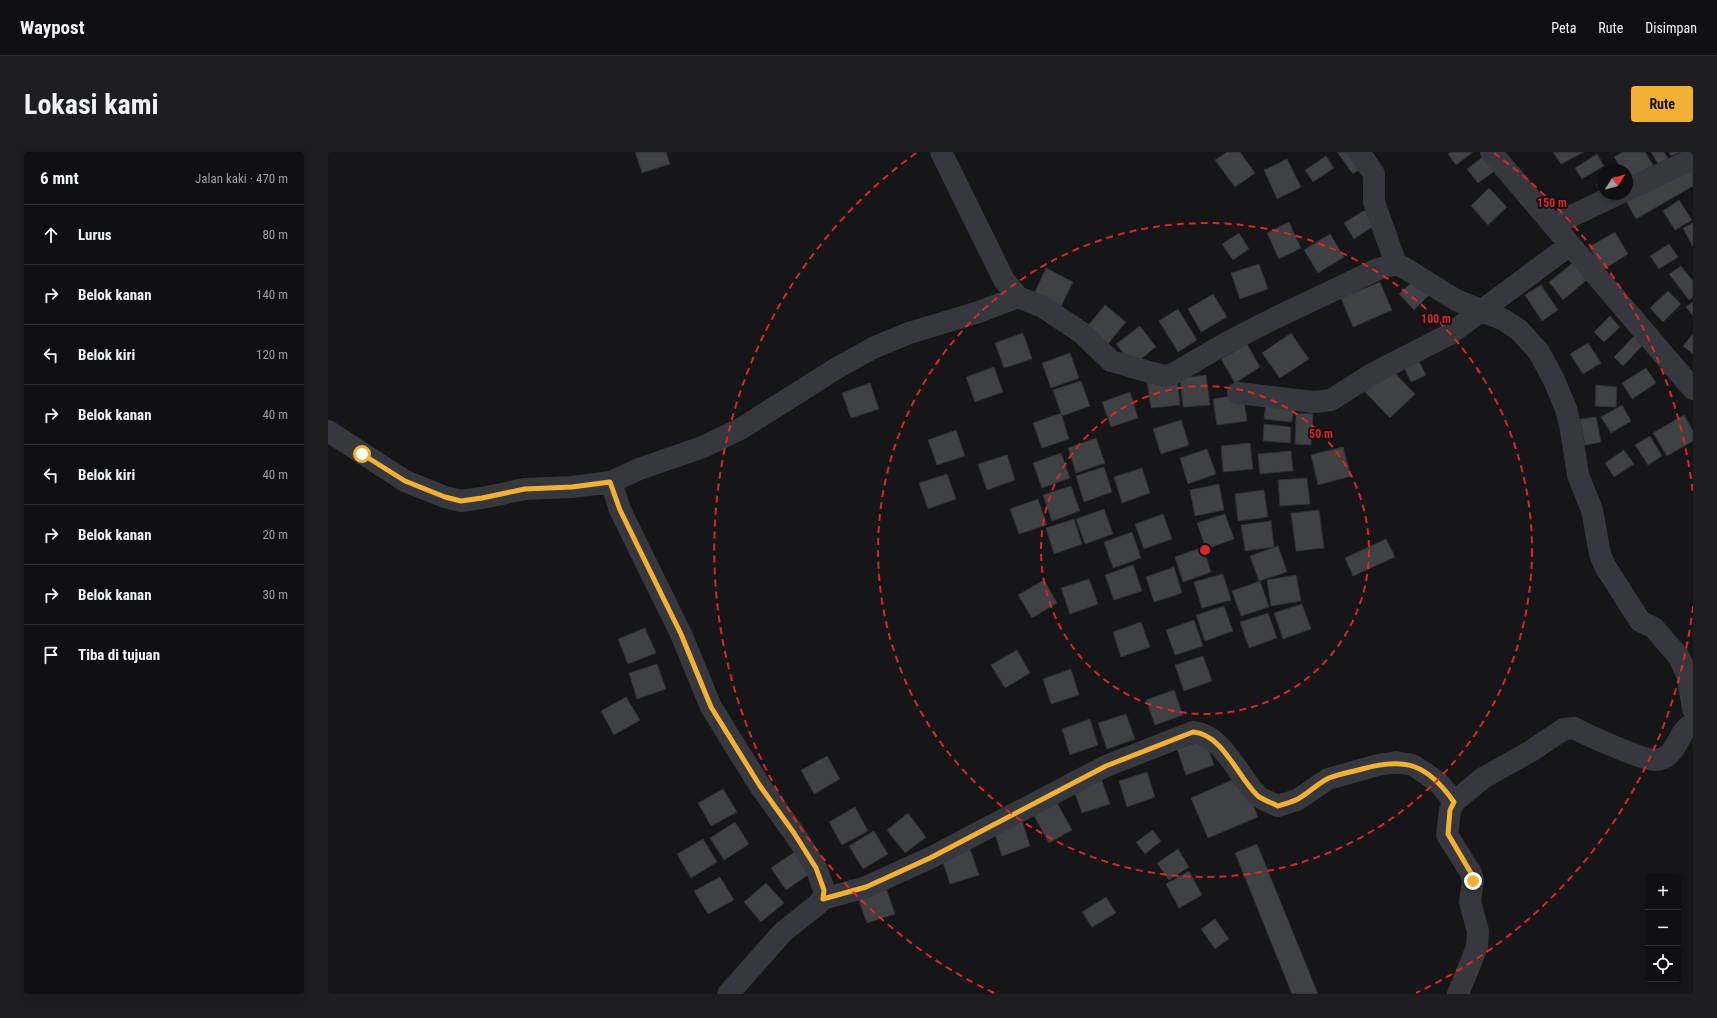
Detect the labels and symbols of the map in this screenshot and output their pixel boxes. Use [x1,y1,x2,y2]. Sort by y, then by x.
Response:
north arrow [1597,164,1633,200]
text: 150 m [1537,196,1567,210]
text: 100 m [1421,312,1451,326]
text: 50 m [1309,427,1333,441]
route start [353,445,371,463]
centre of rings [1198,543,1212,557]
route end [1464,872,1482,890]

